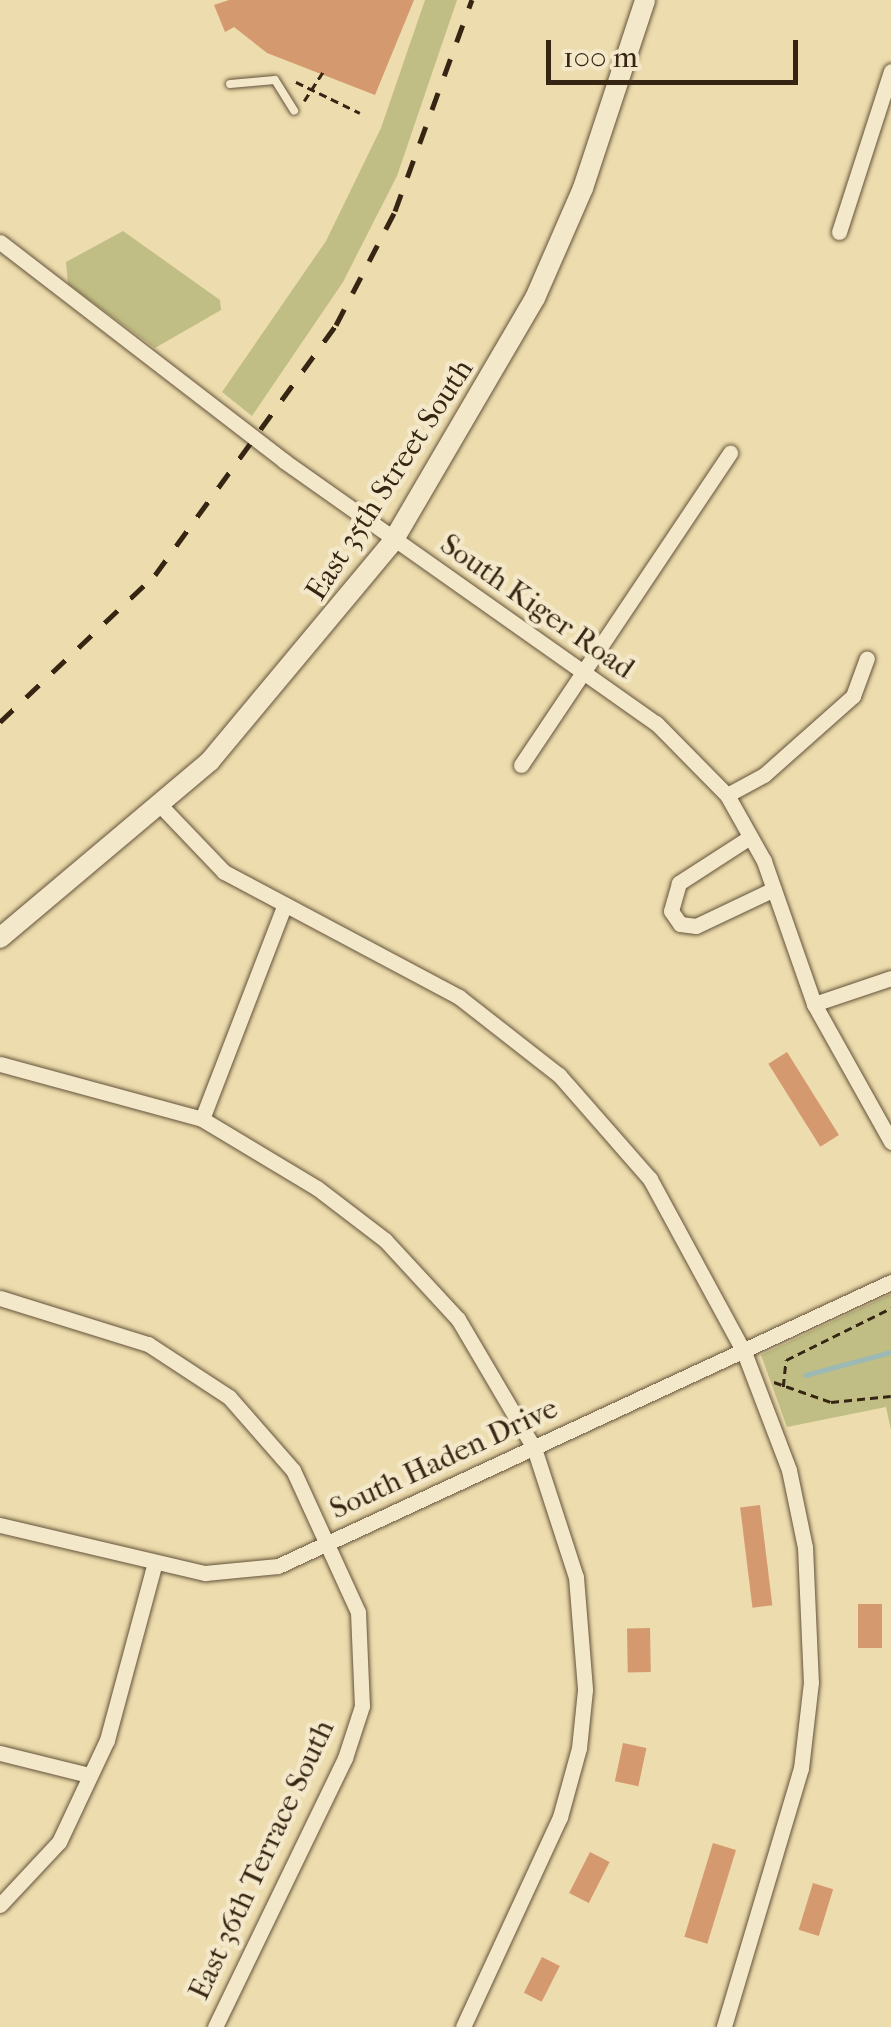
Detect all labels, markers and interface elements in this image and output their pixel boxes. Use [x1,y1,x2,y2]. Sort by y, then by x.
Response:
scale bar [551,20,804,82]
text: 100 m [563,40,638,75]
street label: East 35th Street South [299,353,481,607]
street label: South Kiger Road [433,527,641,687]
street label: South Haden Drive [324,1390,564,1528]
street label: East 36th Terrace South [181,1715,343,2005]

